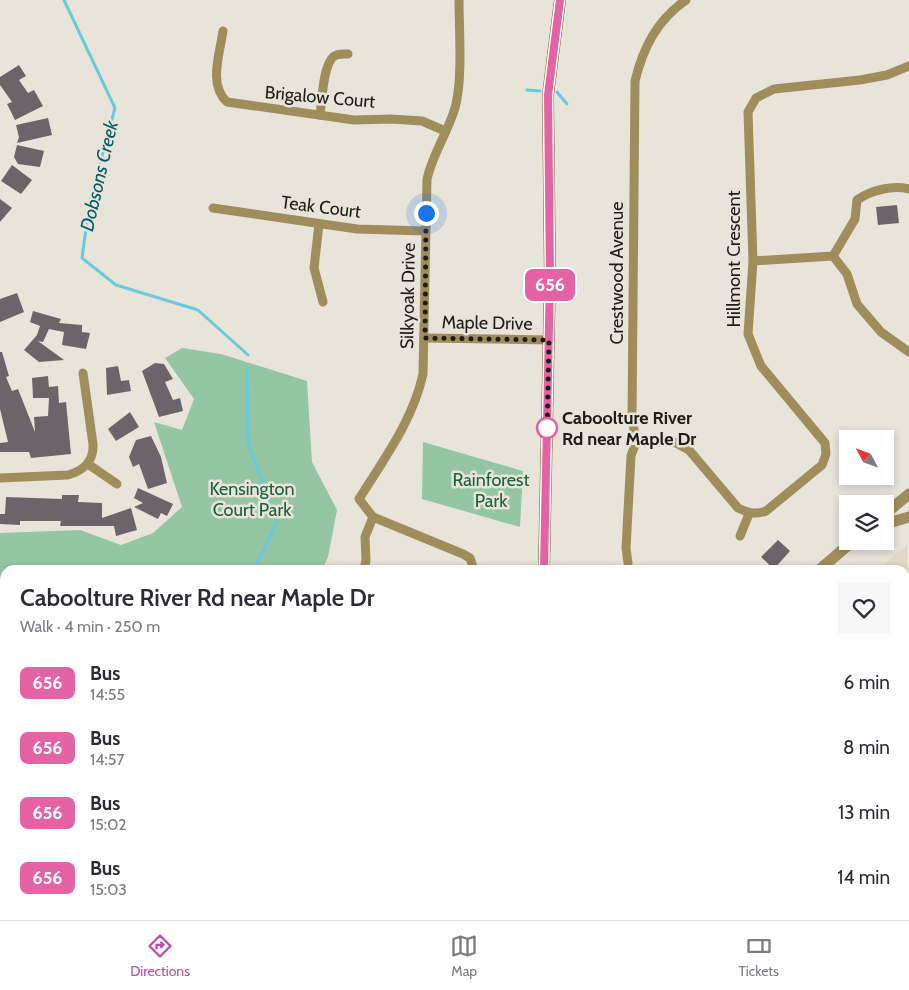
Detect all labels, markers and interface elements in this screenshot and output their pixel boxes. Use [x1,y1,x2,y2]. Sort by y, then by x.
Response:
street label: Brigalow Court [264,81,376,113]
water label: Dobsons Creek [75,118,123,233]
street label: Teak Court [280,191,362,223]
street label: Hillmont Crescent [723,191,745,327]
your location [414,201,439,226]
street label: Crestwood Avenue [606,201,628,345]
street label: Silkyoak Drive [396,243,420,349]
line badge: 656 [521,269,579,301]
text: 656 [535,274,565,296]
street label: Maple Drive [441,311,533,335]
place label: Caboolture River Rd near Maple Dr [562,407,696,450]
marker: Caboolture River Rd near Maple Dr [536,417,558,439]
north arrow [839,430,894,485]
map controls [839,430,894,550]
park label: Rainforest Park [452,469,530,512]
park label: Kensington Court Park [209,478,295,521]
button: layers [839,495,894,550]
button: heart [838,582,890,634]
text: Caboolture River Rd near Maple Dr [20,583,375,612]
text: Walk · 4 min · 250 m [20,617,160,636]
text: Bus [90,662,120,685]
text: 6 min [844,671,890,694]
text: 656 [33,672,62,694]
text: 14:55 [90,685,125,704]
text: Bus [90,727,120,750]
text: 8 min [843,736,890,759]
text: 656 [33,737,62,759]
text: 14:57 [90,750,125,769]
text: Bus [90,792,120,815]
text: 13 min [838,801,890,824]
text: 656 [33,802,62,824]
text: 15:02 [90,815,127,834]
text: Bus [90,857,120,880]
text: 14 min [837,866,890,889]
text: 656 [33,867,62,889]
text: 15:03 [90,880,127,899]
tab: Directions [130,932,190,980]
tab: Map [450,932,478,980]
tab: Tickets [739,932,779,980]

